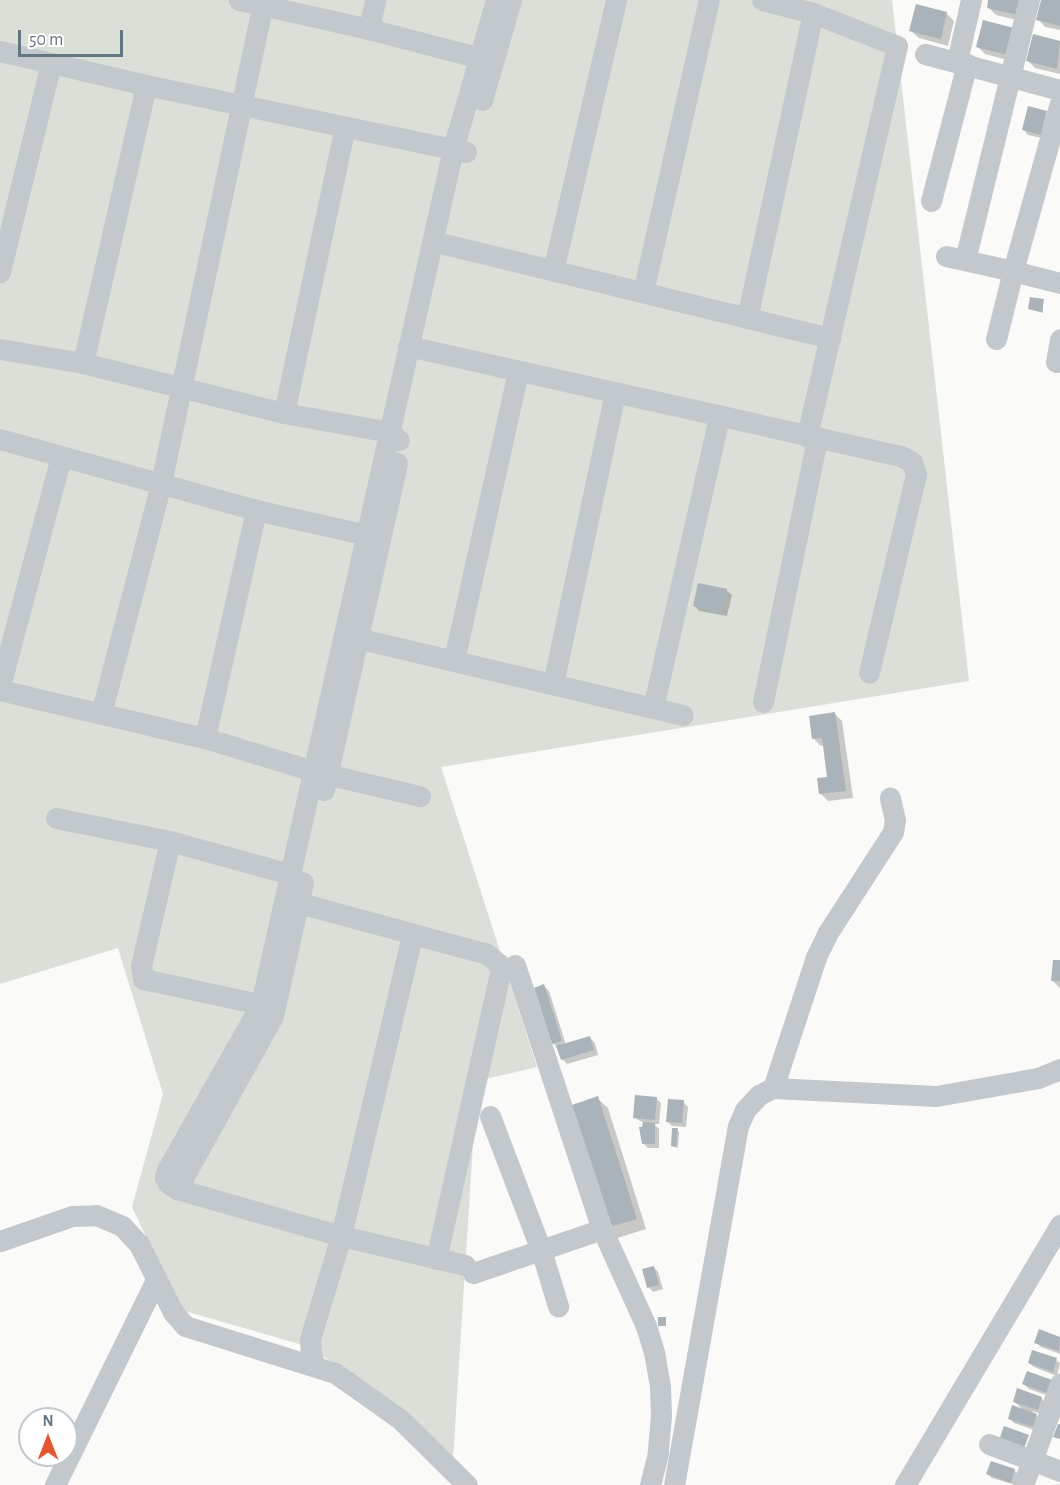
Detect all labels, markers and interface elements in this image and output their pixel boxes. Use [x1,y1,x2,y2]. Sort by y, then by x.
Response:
scale bar [21,18,126,56]
text: 50 m [29,31,63,49]
north arrow [18,1407,78,1467]
text: N [42,1413,54,1429]

